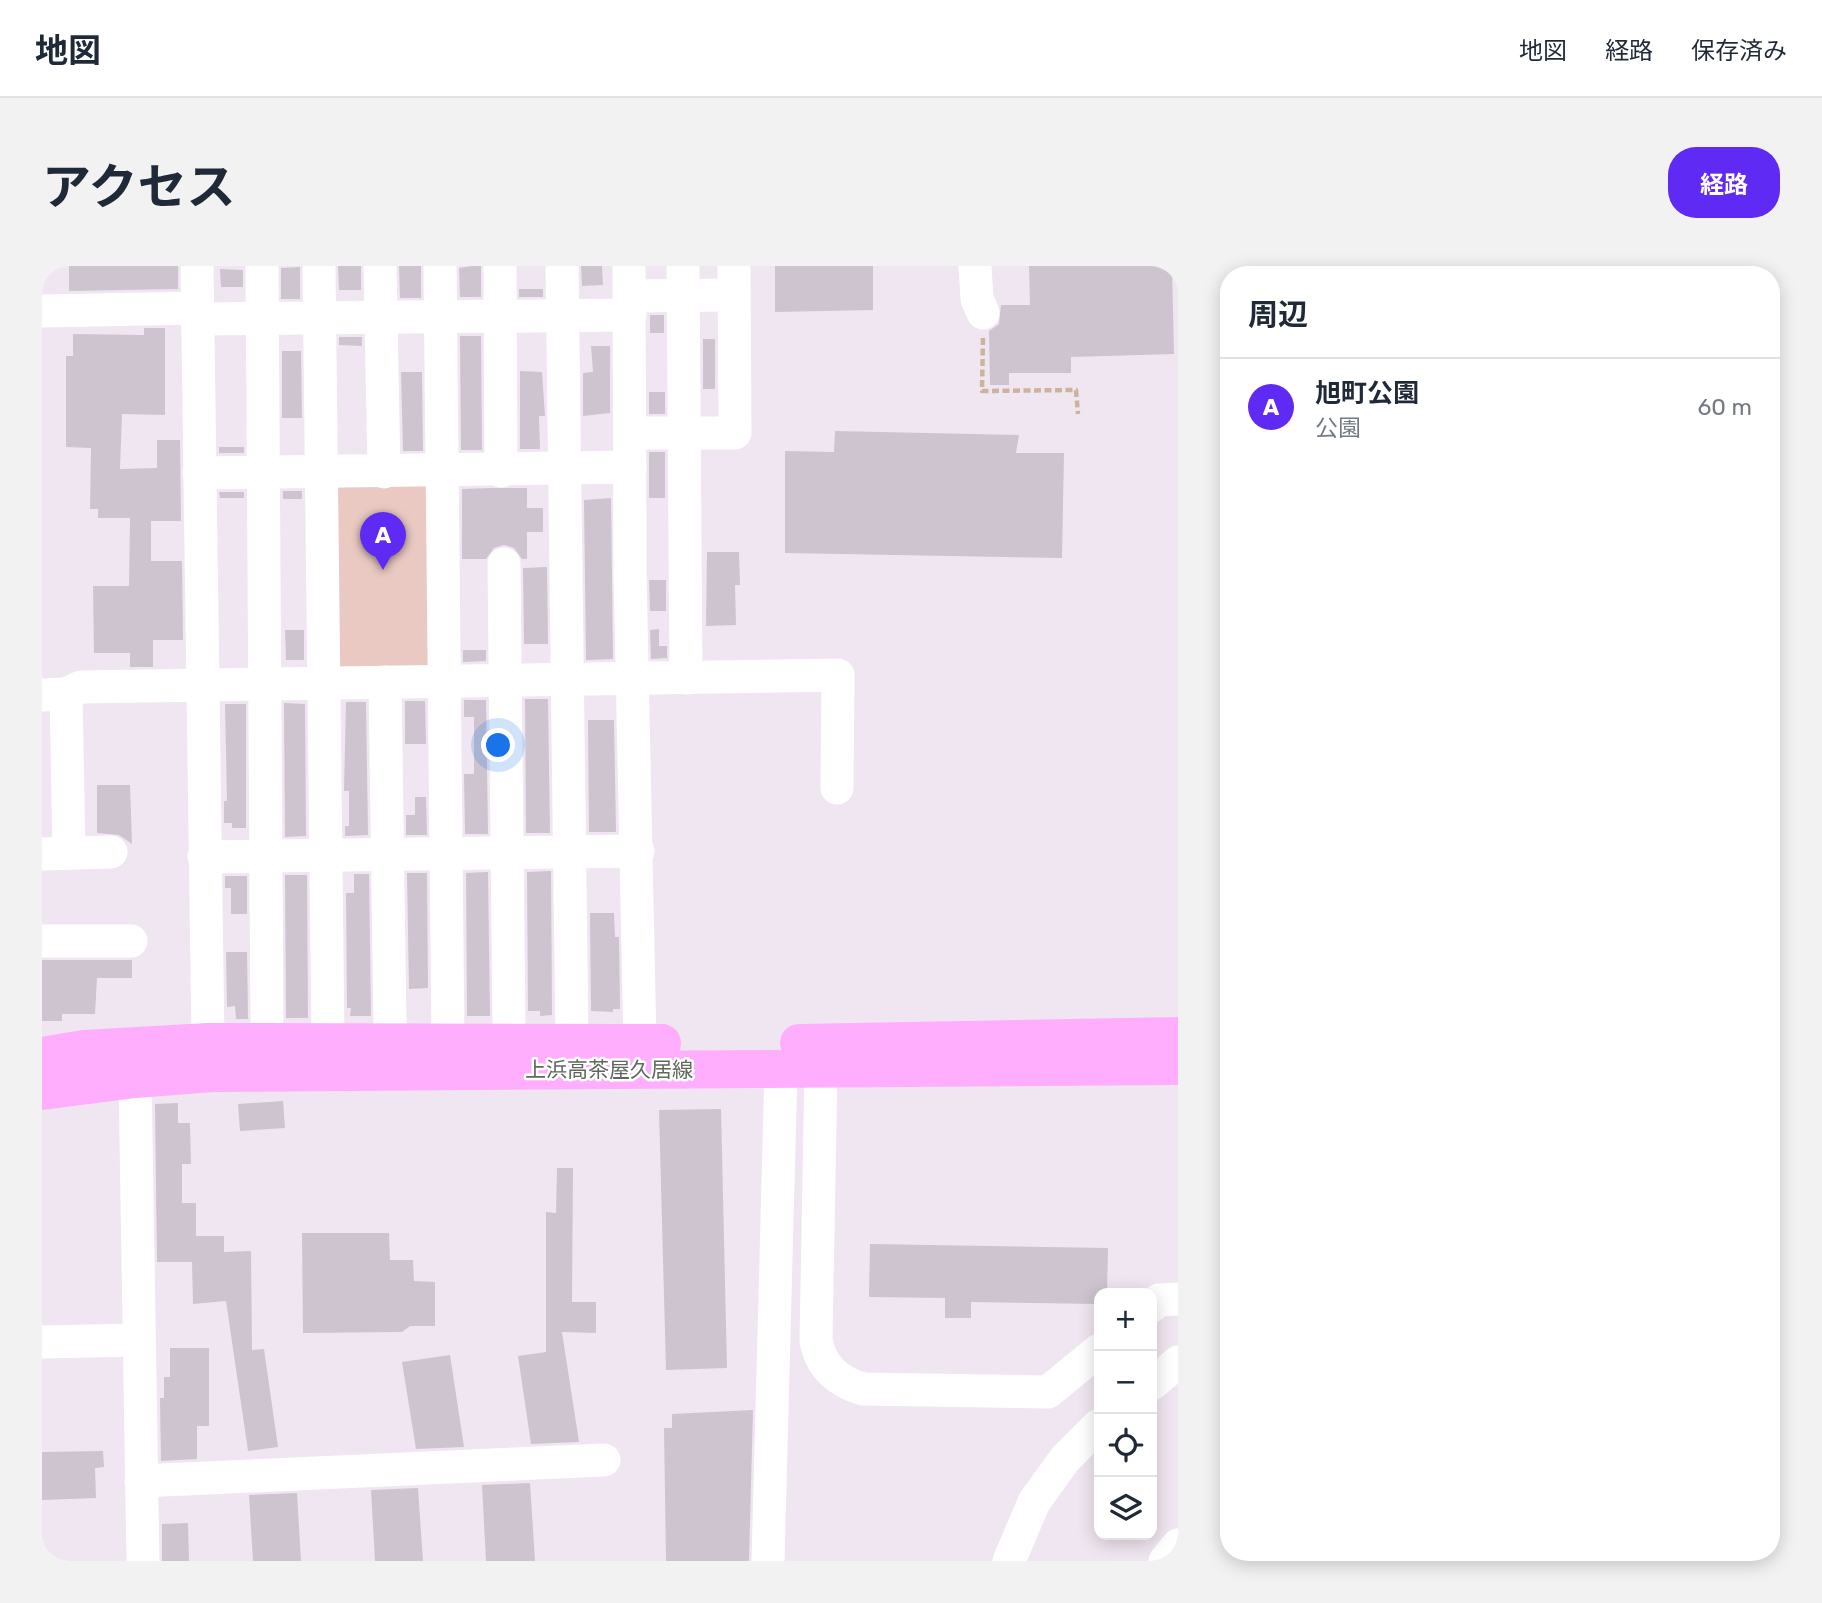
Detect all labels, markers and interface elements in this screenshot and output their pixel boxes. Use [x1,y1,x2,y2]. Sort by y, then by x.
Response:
text: 地図 [35,31,101,70]
text: 地図 [1519,37,1567,65]
text: 経路 [1605,37,1653,65]
text: 保存済み [1691,37,1787,65]
button: 経路 [1668,147,1780,218]
text: アクセス [42,158,236,216]
text: 周辺 [1248,297,1308,333]
text: 旭町公園 [1315,378,1419,409]
text: A [1263,393,1279,421]
text: 60 m [1697,393,1752,421]
text: 公園 [1315,414,1361,442]
pin: A [360,512,406,570]
your location [481,728,515,762]
street label: 上浜高茶屋久居線 [525,1057,693,1082]
map controls [1094,1288,1157,1540]
button: + [1094,1288,1157,1351]
button: − [1094,1351,1157,1414]
button: locate [1094,1414,1157,1477]
button: layers [1094,1477,1157,1540]

